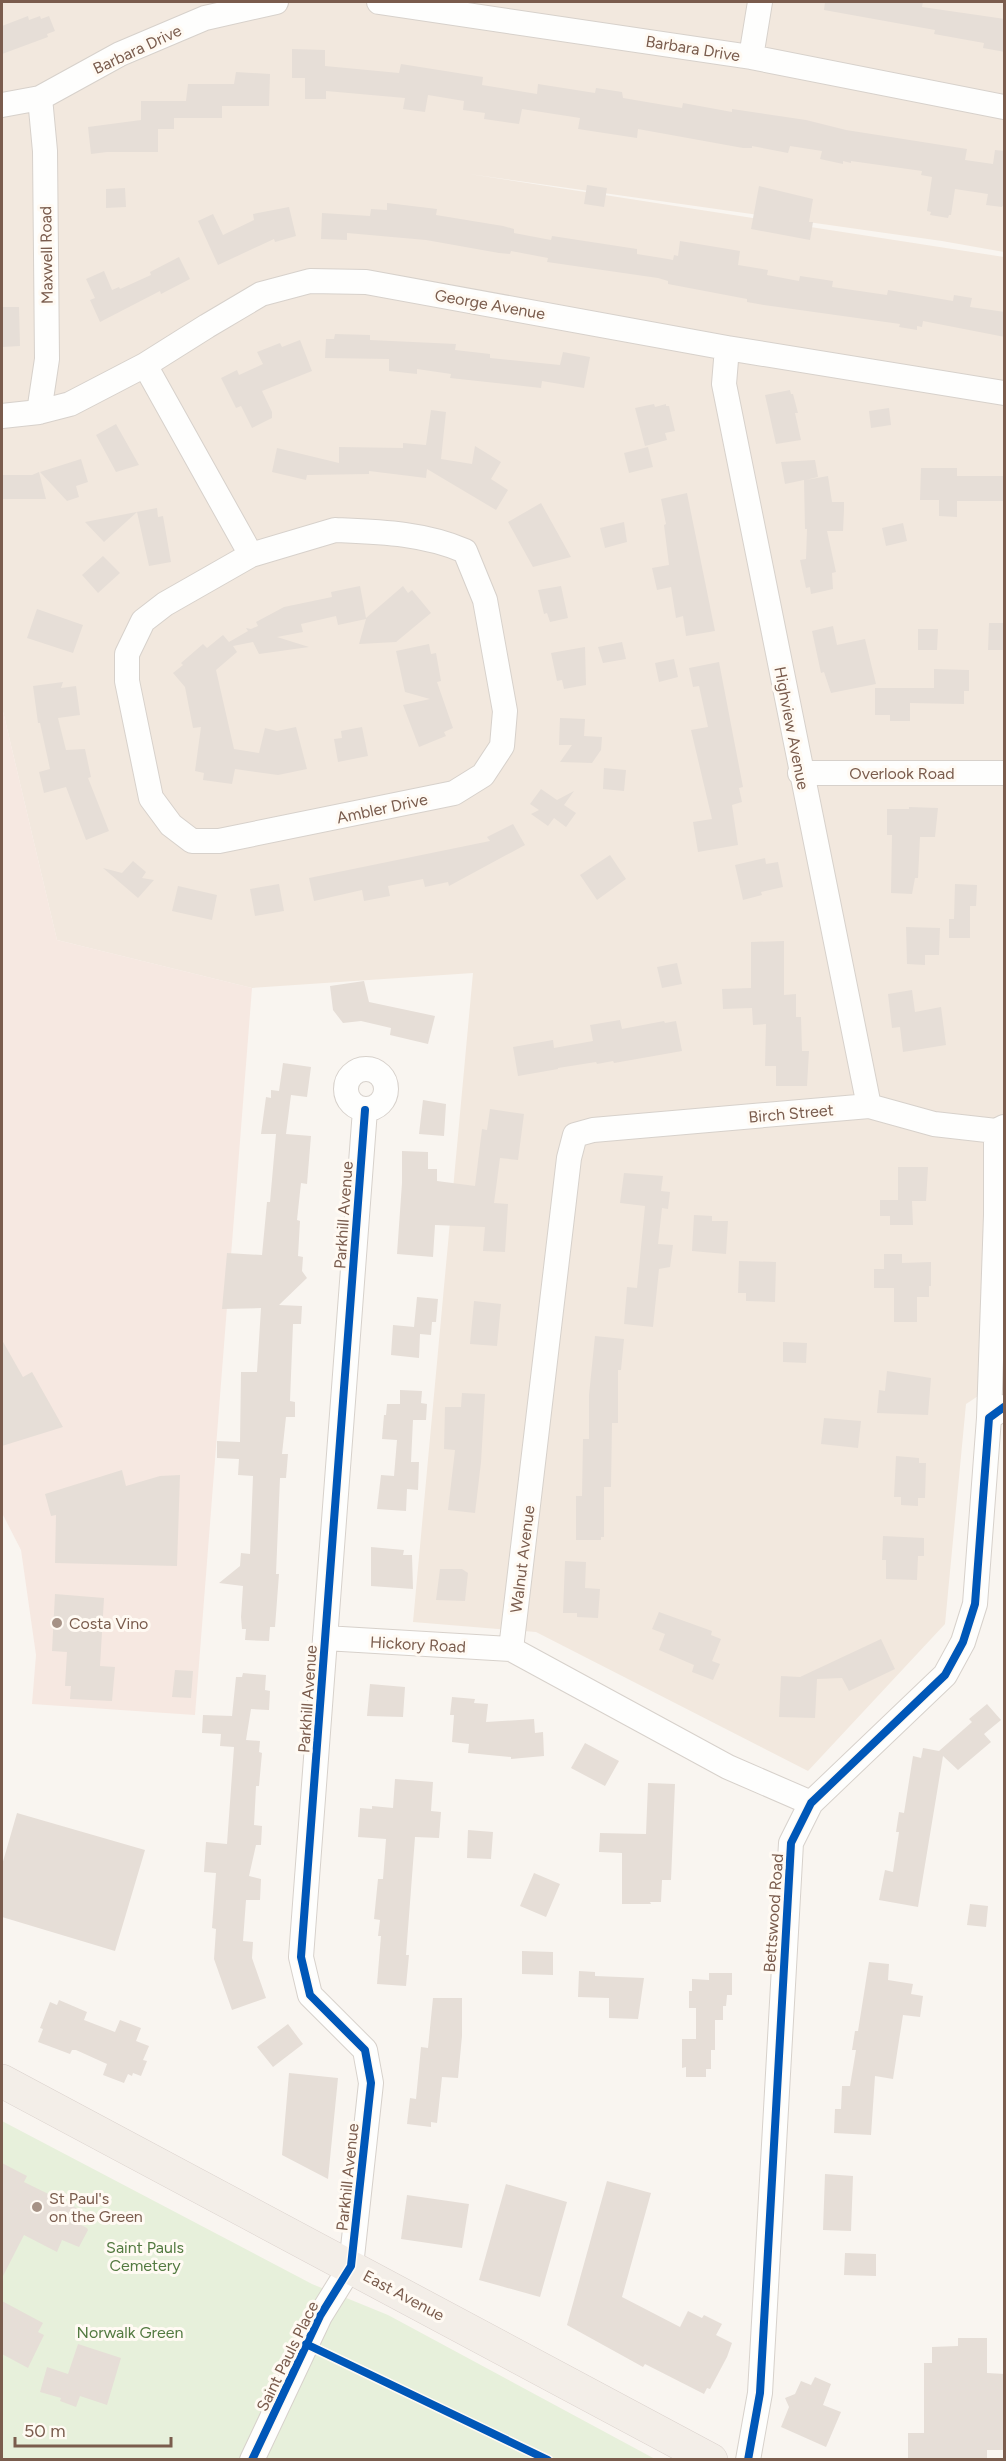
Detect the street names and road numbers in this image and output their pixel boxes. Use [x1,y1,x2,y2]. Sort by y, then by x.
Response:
street label: Barbara Drive [90,21,185,78]
street label: Barbara Drive [644,32,742,65]
street label: Maxwell Road [36,206,57,304]
street label: George Avenue [433,285,547,324]
street label: Highview Avenue [770,665,813,792]
street label: Overlook Road [849,764,955,783]
street label: Ambler Drive [335,790,430,827]
street label: Birch Street [748,1100,834,1127]
street label: Parkhill Avenue [330,1160,357,1270]
street label: Walnut Avenue [506,1504,539,1614]
street label: Hickory Road [370,1633,466,1656]
street label: Parkhill Avenue [294,1644,321,1754]
street label: Bettswood Road [760,1853,787,1973]
street label: Parkhill Avenue [332,2122,363,2232]
street label: East Avenue [360,2266,448,2325]
street label: Saint Pauls Place [253,2298,322,2414]

